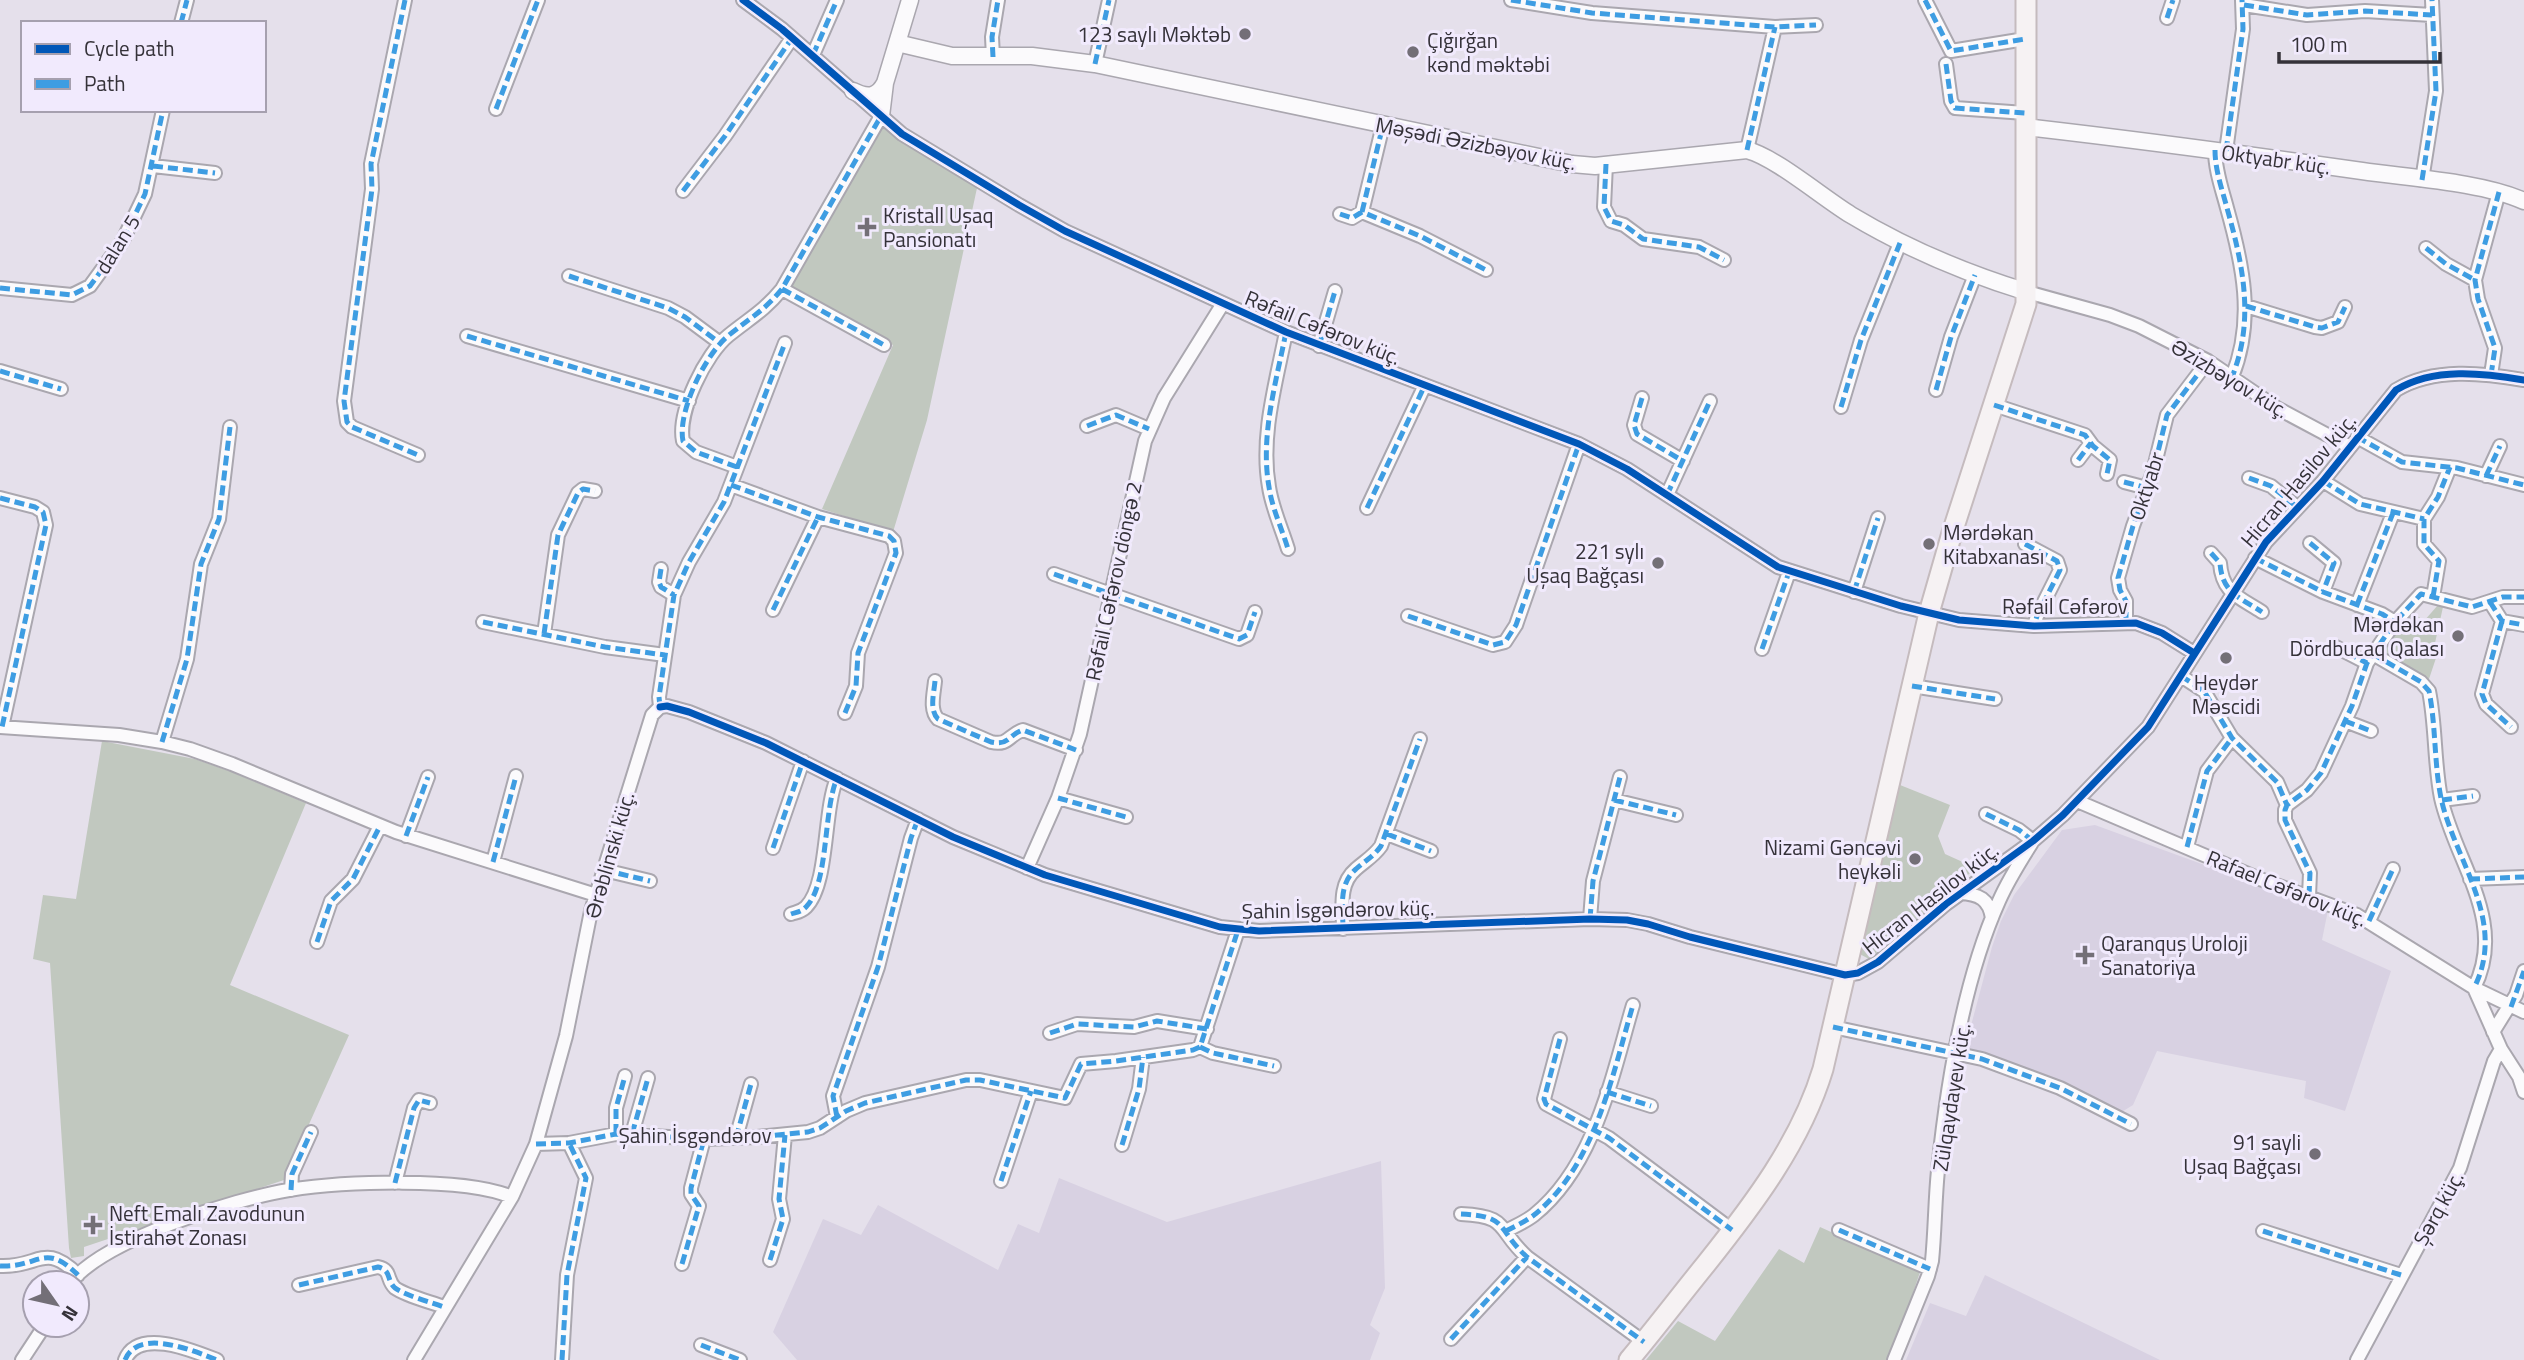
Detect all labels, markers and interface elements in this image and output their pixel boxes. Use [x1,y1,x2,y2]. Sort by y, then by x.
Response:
place label: 123 saylı Məktəb [1077,18,1231,50]
legend [21,21,266,112]
scale bar [2279,21,2440,65]
place label: Çığırğan kənd məktəbi [1427,24,1550,80]
marker: 123 saylı Məktəb [1237,26,1253,42]
text: 100 m [2290,28,2347,60]
text: Cycle path [84,32,175,64]
marker: Çığırğan kənd məktəbi [1405,44,1421,60]
text: Path [84,67,126,99]
street label: Məşədi Əzizbəyov küç. [1373,108,1579,178]
street label: Oktyabr küç. [2220,136,2332,182]
place label: Kristall Uşaq Pansionatı [883,199,993,255]
street label: dalan 5 [86,208,148,280]
marker: Kristall Uşaq Pansionatı [857,217,877,237]
street label: Rəfail Cəfərov küç. [1240,281,1406,373]
street label: Əzizbəyov küç. [2165,330,2295,426]
street label: Hicran Hasilov küç. [2232,406,2364,554]
street label: Oktyabr [2120,448,2172,524]
street label: Rəfail Cəfərov döngə 2 [1076,478,1150,684]
place label: Mərdəkan Kitabxanası [1943,516,2044,572]
place label: 221 sylı Uşaq Bağçası [1526,535,1644,591]
marker: Mərdəkan Kitabxanası [1921,536,1937,552]
marker: 221 sylı Uşaq Bağçası [1650,555,1666,571]
street label: Rəfail Cəfərov [2002,590,2128,622]
place label: Mərdəkan Dördbucaq Qalası [2290,608,2444,664]
marker: Mərdəkan Dördbucaq Qalası [2450,628,2466,644]
marker: Heydər Məscidi [2218,650,2234,666]
place label: Heydər Məscidi [2192,666,2260,722]
street label: Ərəblinski küç. [576,788,642,922]
place label: Nizami Gəncəvi heykəli [1764,831,1901,887]
street label: Hicran Hasilov küç. [1855,834,2005,962]
street label: Rafael Cəfərov küç. [2202,841,2372,935]
marker: Nizami Gəncəvi heykəli [1907,851,1923,867]
street label: Şahin İsgəndərov küç. [1241,891,1435,927]
place label: Qaranquş Uroloji Sanatoriya [2101,927,2248,983]
marker: Qaranquş Uroloji Sanatoriya [2075,945,2095,965]
street label: Zülqaydayev küç. [1923,1020,1979,1174]
street label: Şahin İsgəndərov [618,1119,772,1151]
place label: 91 sayli Uşaq Bağçası [2183,1126,2301,1182]
marker: 91 sayli Uşaq Bağçası [2307,1146,2323,1162]
street label: Şərq küç. [2404,1165,2472,1251]
place label: Neft Emalı Zavodunun İstirahət Zonası [109,1197,305,1253]
marker: Neft Emalı Zavodunun İstirahət Zonası [83,1215,103,1235]
north arrow [21,1269,91,1339]
text: N [55,1300,86,1327]

